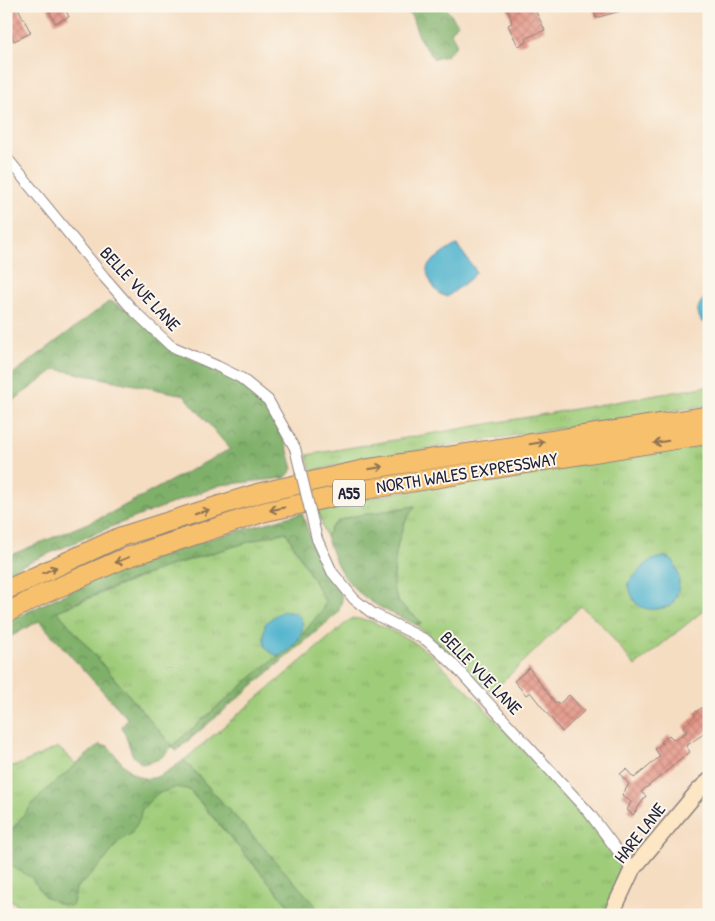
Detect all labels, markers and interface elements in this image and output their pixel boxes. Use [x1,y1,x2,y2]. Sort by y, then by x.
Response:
street label: BELLE VUE LANE [94,241,186,337]
one-way arrow [653,437,669,447]
one-way arrow [528,438,544,448]
street label: NORTH WALES EXPRESSWAY [374,446,560,499]
one-way arrow [368,463,384,473]
road number: A55 [333,479,365,506]
one-way arrow [269,505,285,514]
one-way arrow [193,506,209,516]
one-way arrow [115,555,130,565]
one-way arrow [42,564,57,574]
street label: BELLE VUE LANE [435,625,528,720]
street label: HARE LANE [608,797,671,868]

